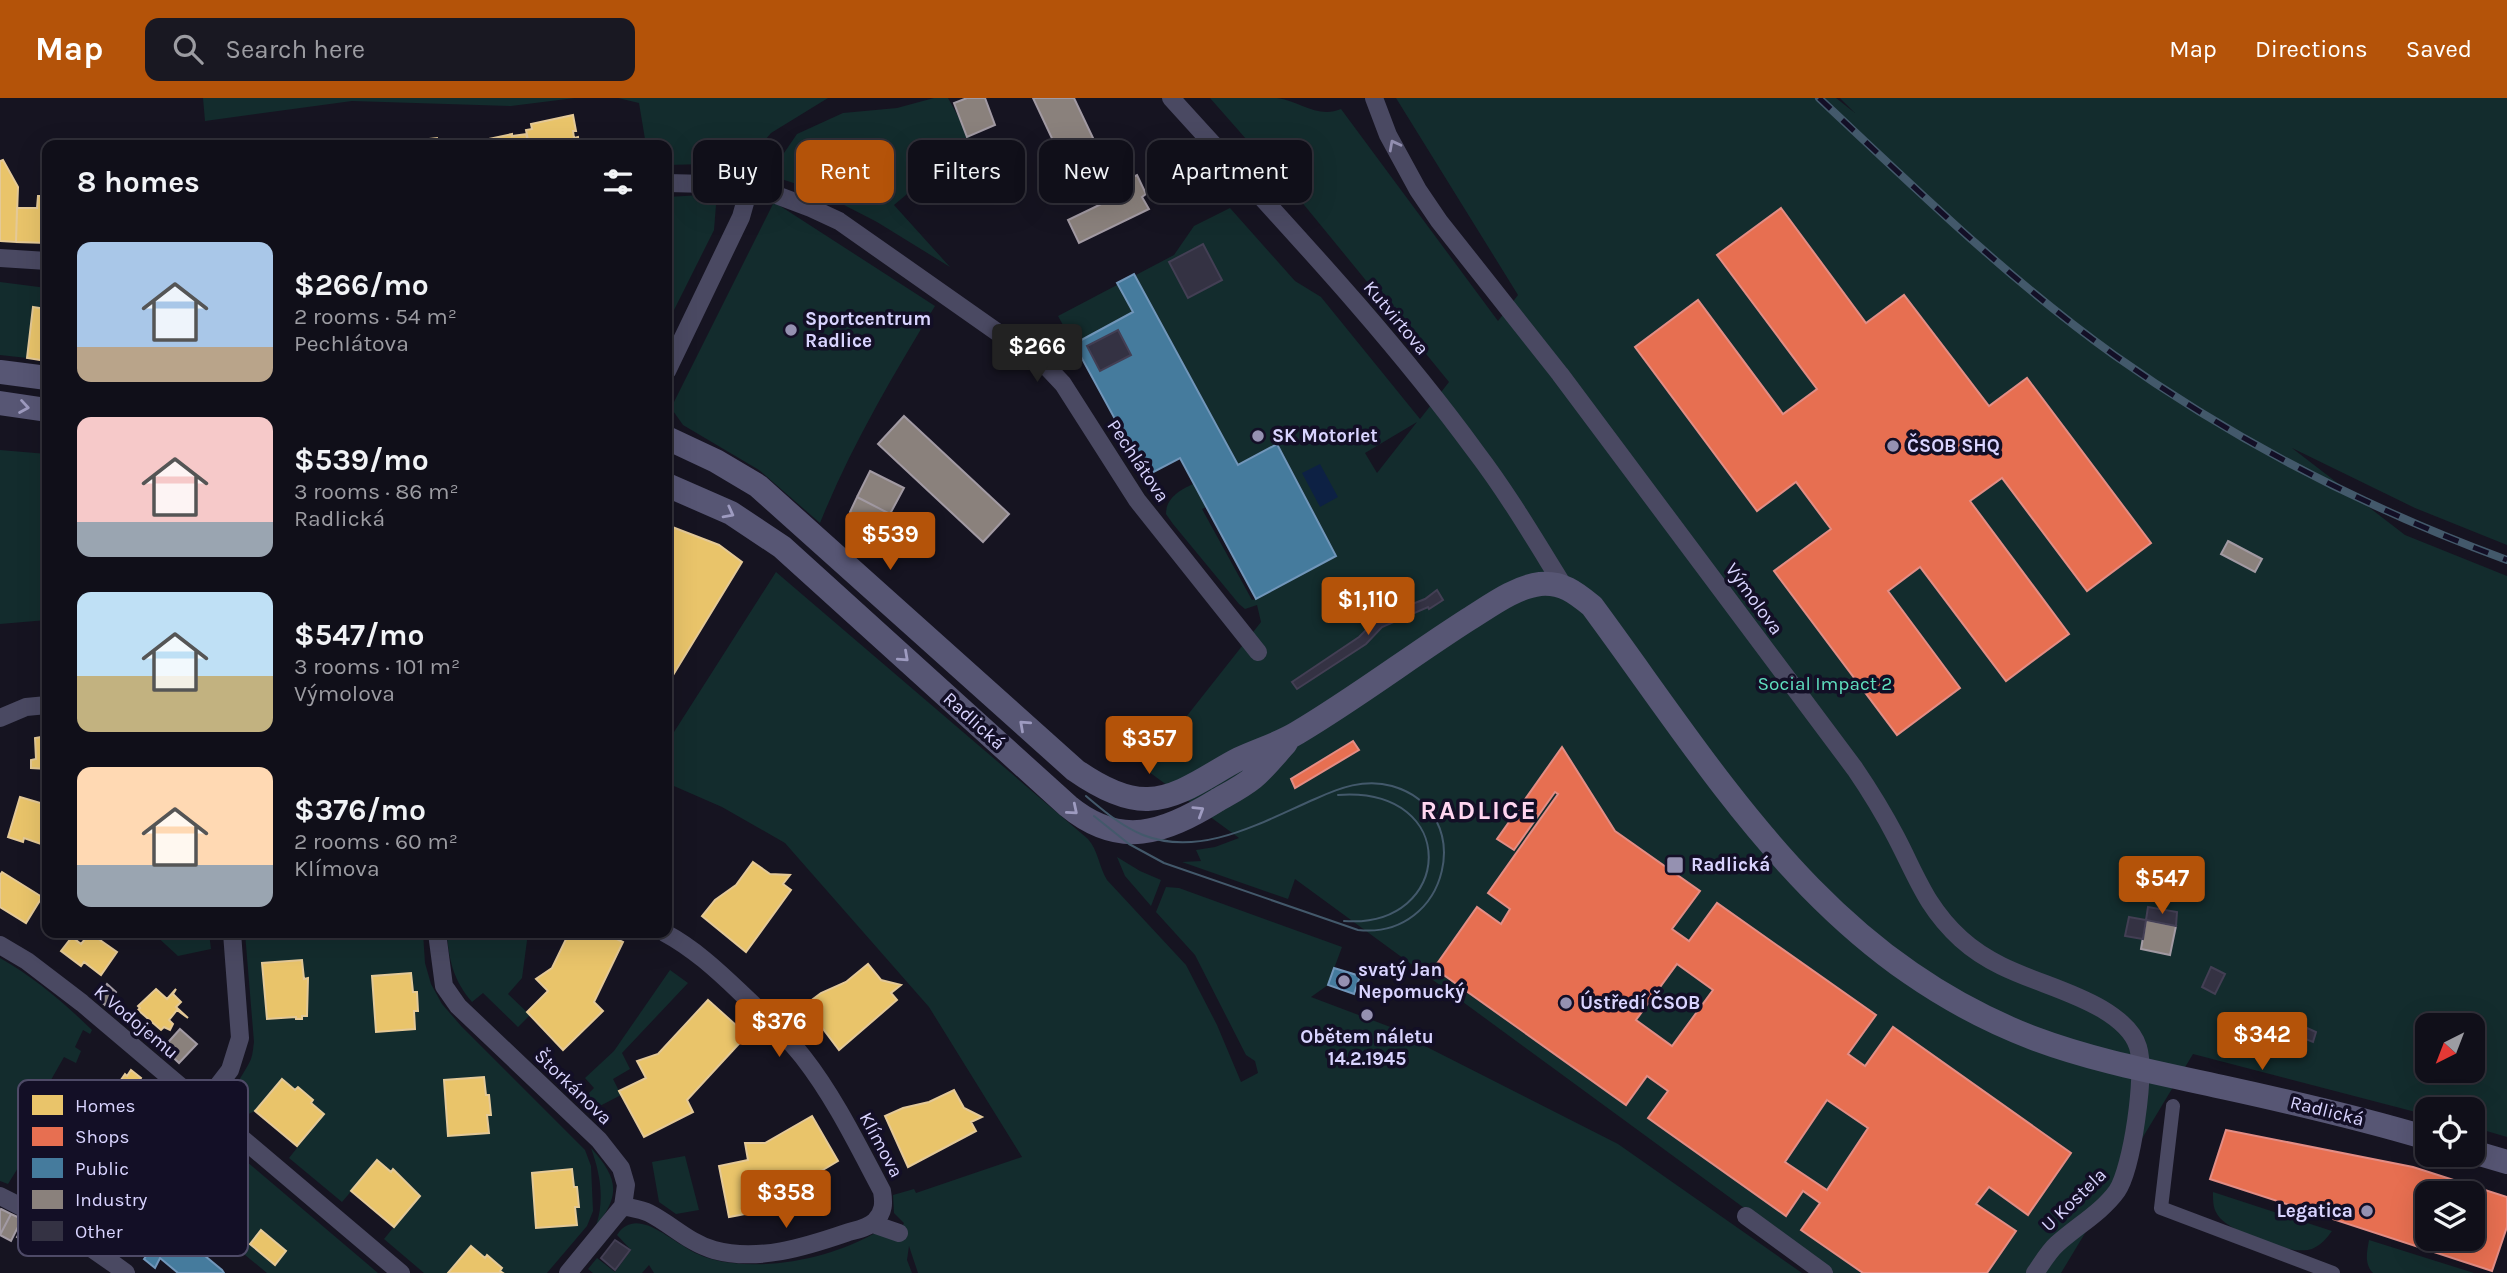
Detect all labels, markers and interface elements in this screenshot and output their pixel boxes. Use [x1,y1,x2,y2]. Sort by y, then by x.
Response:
search box [145,18,635,81]
text: Map [35,30,103,68]
icon: search [169,30,207,68]
text: Search here [225,34,365,65]
text: Map [2169,35,2217,63]
text: Directions [2255,35,2368,63]
text: Saved [2406,35,2472,63]
chip: Buy [693,140,782,203]
chip: Rent [796,140,894,203]
chip: Filters [908,140,1025,203]
chip: New [1039,140,1133,203]
chip: Apartment [1147,140,1312,203]
one-way arrow [1388,140,1402,152]
icon: filters [599,163,637,201]
text: 8 homes [77,164,200,200]
text: $266/mo [294,267,429,303]
icon: home [133,270,217,354]
street label: Kutvirtova [1359,277,1433,359]
text: 2 rooms · 54 m² [294,303,457,330]
place label: Sportcentrum Radlice [805,308,931,352]
marker: Sportcentrum Radlice [783,322,799,338]
pin: $266 [996,324,1078,384]
text: Pechlátova [294,330,409,357]
text: $266 [1008,333,1066,360]
one-way arrow [18,399,30,414]
street label: Pechlátova [1102,416,1174,506]
place label: SK Motorlet [1272,425,1378,447]
marker: SK Motorlet [1250,428,1266,444]
place label: ČSOB SHQ [1907,432,2000,457]
marker: ČSOB SHQ [1885,438,1901,454]
text: $539/mo [294,442,429,478]
icon: home [133,445,217,529]
text: 3 rooms · 86 m² [294,478,459,505]
text: Radlická [294,505,385,532]
one-way arrow [722,505,734,518]
pin: $539 [849,512,931,572]
text: $539 [861,521,919,548]
street label: Výmolova [1721,559,1787,639]
pin: $1,110 [1311,578,1425,637]
text: $1,110 [1338,586,1398,613]
text: $547/mo [294,617,425,653]
icon: home [133,620,217,704]
one-way arrow [896,649,909,662]
text: 3 rooms · 101 m² [294,653,460,680]
park label: Social Impact 2 [1758,673,1892,695]
text: Výmolova [294,680,395,707]
street label: Radlická [939,688,1009,754]
pin: $357 [1108,716,1190,776]
one-way arrow [1019,720,1032,733]
text: $357 [1122,725,1176,752]
text: $376/mo [294,792,426,828]
icon: home [133,795,217,879]
district label: RADLICE [1420,795,1538,826]
one-way arrow [1064,802,1077,814]
one-way arrow [1192,806,1205,819]
text: 2 rooms · 60 m² [294,828,458,855]
place label: Radlická [1691,854,1770,876]
text: Klímova [294,855,380,882]
marker: Radlická [1665,855,1685,875]
pin: $547 [2121,856,2203,916]
text: $547 [2135,865,2189,892]
place label: svatý Jan Nepomucký [1358,959,1465,1003]
marker: svatý Jan Nepomucký [1336,973,1352,989]
street label: K Vodojemu [89,980,183,1064]
place label: Ústředí ČSOB [1580,989,1700,1014]
marker: Ústředí ČSOB [1558,995,1574,1011]
pin: $376 [738,1000,820,1059]
marker: Obětem náletu 14.2.1945 [1359,1007,1375,1023]
text: $376 [751,1008,807,1035]
pin: $342 [2221,1012,2303,1072]
north arrow [2415,1013,2485,1083]
map controls [2415,1013,2485,1251]
text: $342 [2233,1021,2291,1048]
place label: Obětem náletu 14.2.1945 [1300,1026,1434,1070]
street label: Štorkánova [530,1045,616,1129]
legend [18,1080,248,1256]
street label: Radlická [2288,1091,2366,1131]
text: Homes [75,1095,136,1117]
button: locate [2415,1097,2485,1167]
street label: Klímova [855,1109,907,1181]
text: Shops [75,1126,129,1148]
text: Public [75,1158,129,1180]
street label: U Kostela [2037,1164,2111,1236]
pin: $358 [745,1170,827,1230]
text: $358 [757,1179,815,1206]
button: layers [2415,1181,2485,1251]
text: Industry [75,1189,148,1211]
place label: Legatica [2276,1200,2353,1222]
marker: Legatica [2359,1203,2375,1219]
text: Other [75,1221,123,1243]

